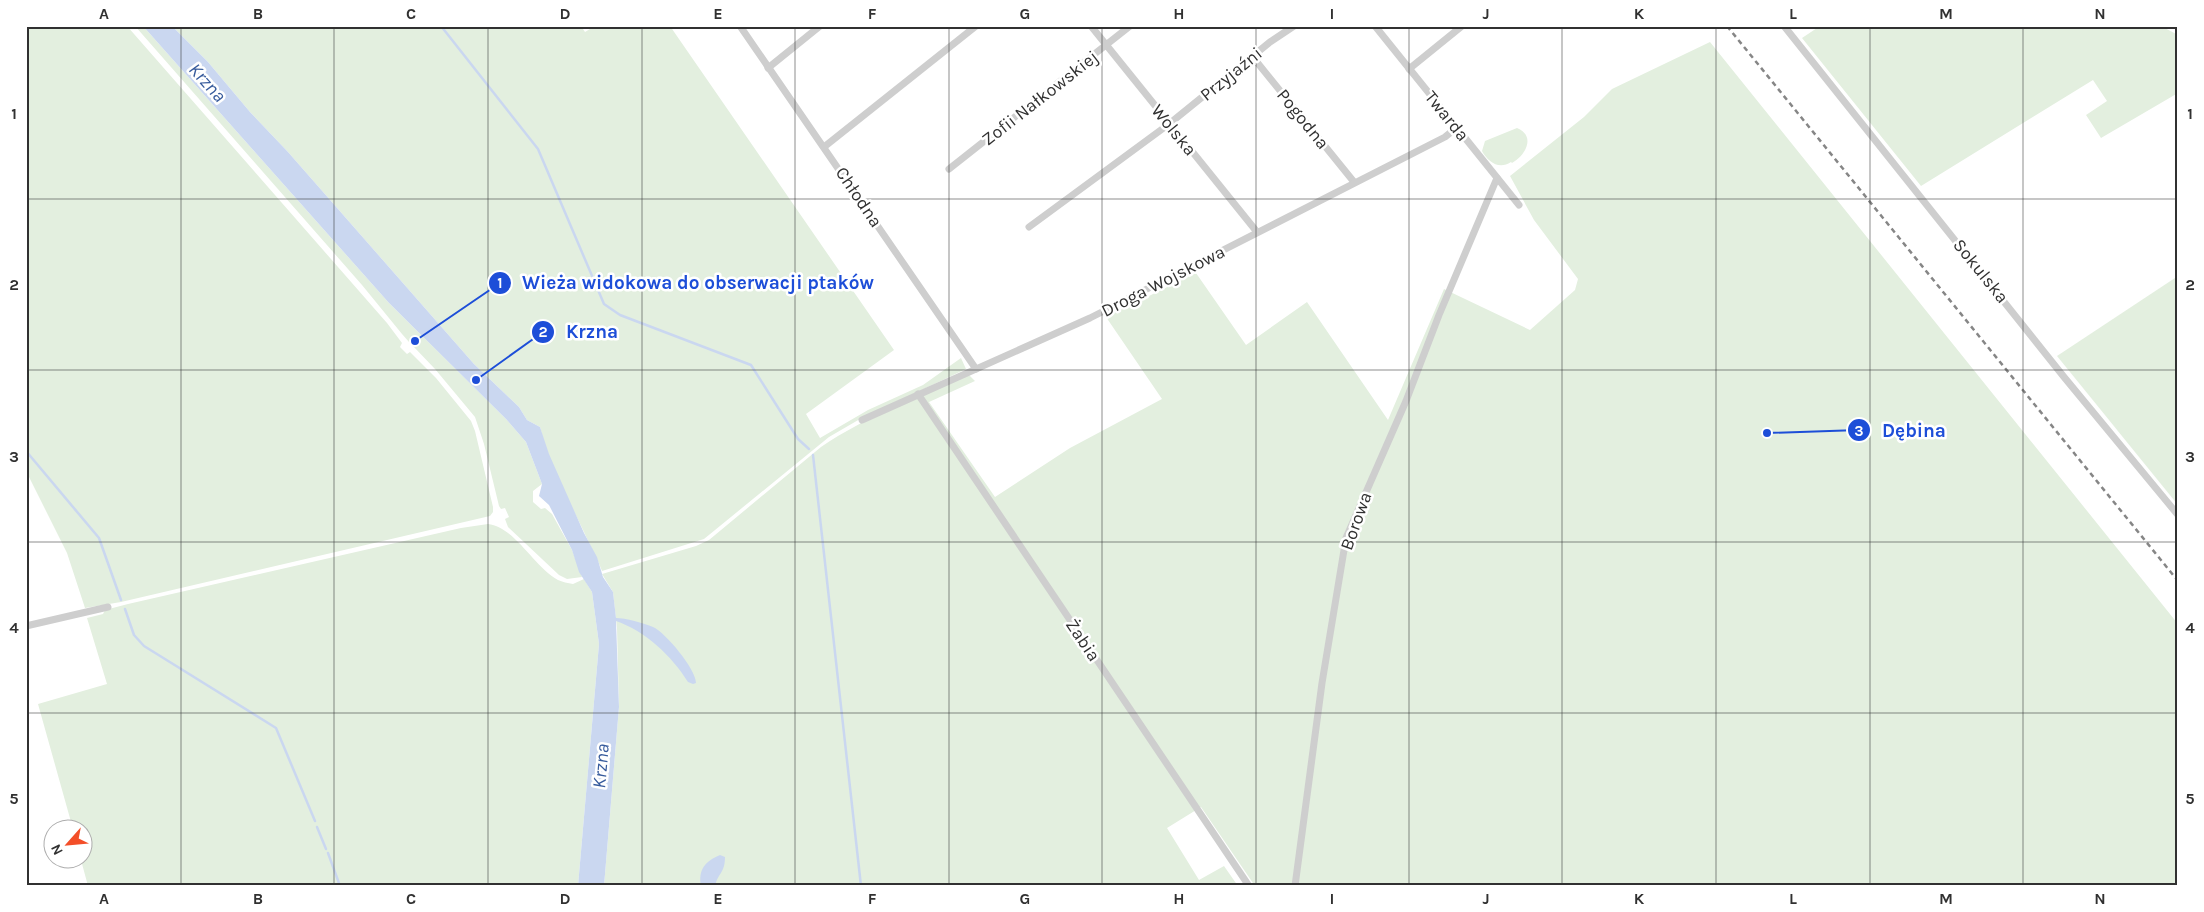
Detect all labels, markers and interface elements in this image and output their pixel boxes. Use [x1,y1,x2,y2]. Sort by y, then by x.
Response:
text: A [99,4,109,23]
text: B [253,4,263,23]
text: C [406,4,416,23]
text: D [560,4,571,23]
text: E [713,4,723,23]
text: F [868,4,877,23]
text: G [1020,4,1030,23]
text: H [1173,4,1185,23]
text: I [1330,4,1334,23]
text: J [1482,4,1490,23]
text: K [1634,4,1645,23]
text: L [1789,4,1797,23]
text: M [1939,4,1953,23]
text: N [2094,4,2106,23]
street label: Przyjaźni [1195,42,1267,106]
street label: Zofii Nałkowskiej [977,46,1103,150]
water label: Krzna [184,59,230,107]
street label: Pogodna [1272,84,1334,154]
street label: Twarda [1420,86,1474,146]
street label: Wolska [1147,100,1201,160]
text: 1 [11,104,17,123]
text: 1 [2187,104,2193,123]
street label: Chłodna [831,163,887,231]
street label: Sokulska [1948,234,2014,308]
street label: Droga Wojskowa [1097,240,1229,322]
callout: Wieża widokowa do obserwacji ptaków [488,266,884,300]
text: Wieża widokowa do obserwacji ptaków [522,272,874,294]
text: 1 [497,274,503,292]
text: 2 [9,275,19,294]
text: 2 [2185,275,2195,294]
callout: Krzna [531,315,628,349]
text: Krzna [566,321,618,343]
text: 2 [538,323,548,341]
callout: Dębina [1847,413,1956,447]
text: Dębina [1882,420,1946,442]
text: 3 [1854,422,1864,440]
text: 3 [9,447,19,466]
text: 3 [2185,447,2195,466]
street label: Borowa [1335,489,1377,553]
street label: Żabia [1061,615,1105,665]
text: 4 [9,618,19,637]
text: 4 [2185,618,2195,637]
water label: Krzna [588,743,614,789]
text: 5 [9,789,19,808]
text: 5 [2185,789,2195,808]
north arrow [42,820,92,870]
text: N [47,841,67,858]
text: A [99,889,109,908]
text: B [253,889,263,908]
text: C [406,889,416,908]
text: D [560,889,571,908]
text: E [713,889,723,908]
text: F [868,889,877,908]
text: G [1020,889,1030,908]
text: H [1173,889,1185,908]
text: I [1330,889,1334,908]
text: J [1482,889,1490,908]
text: K [1634,889,1645,908]
text: L [1789,889,1797,908]
text: M [1939,889,1953,908]
text: N [2094,889,2106,908]

